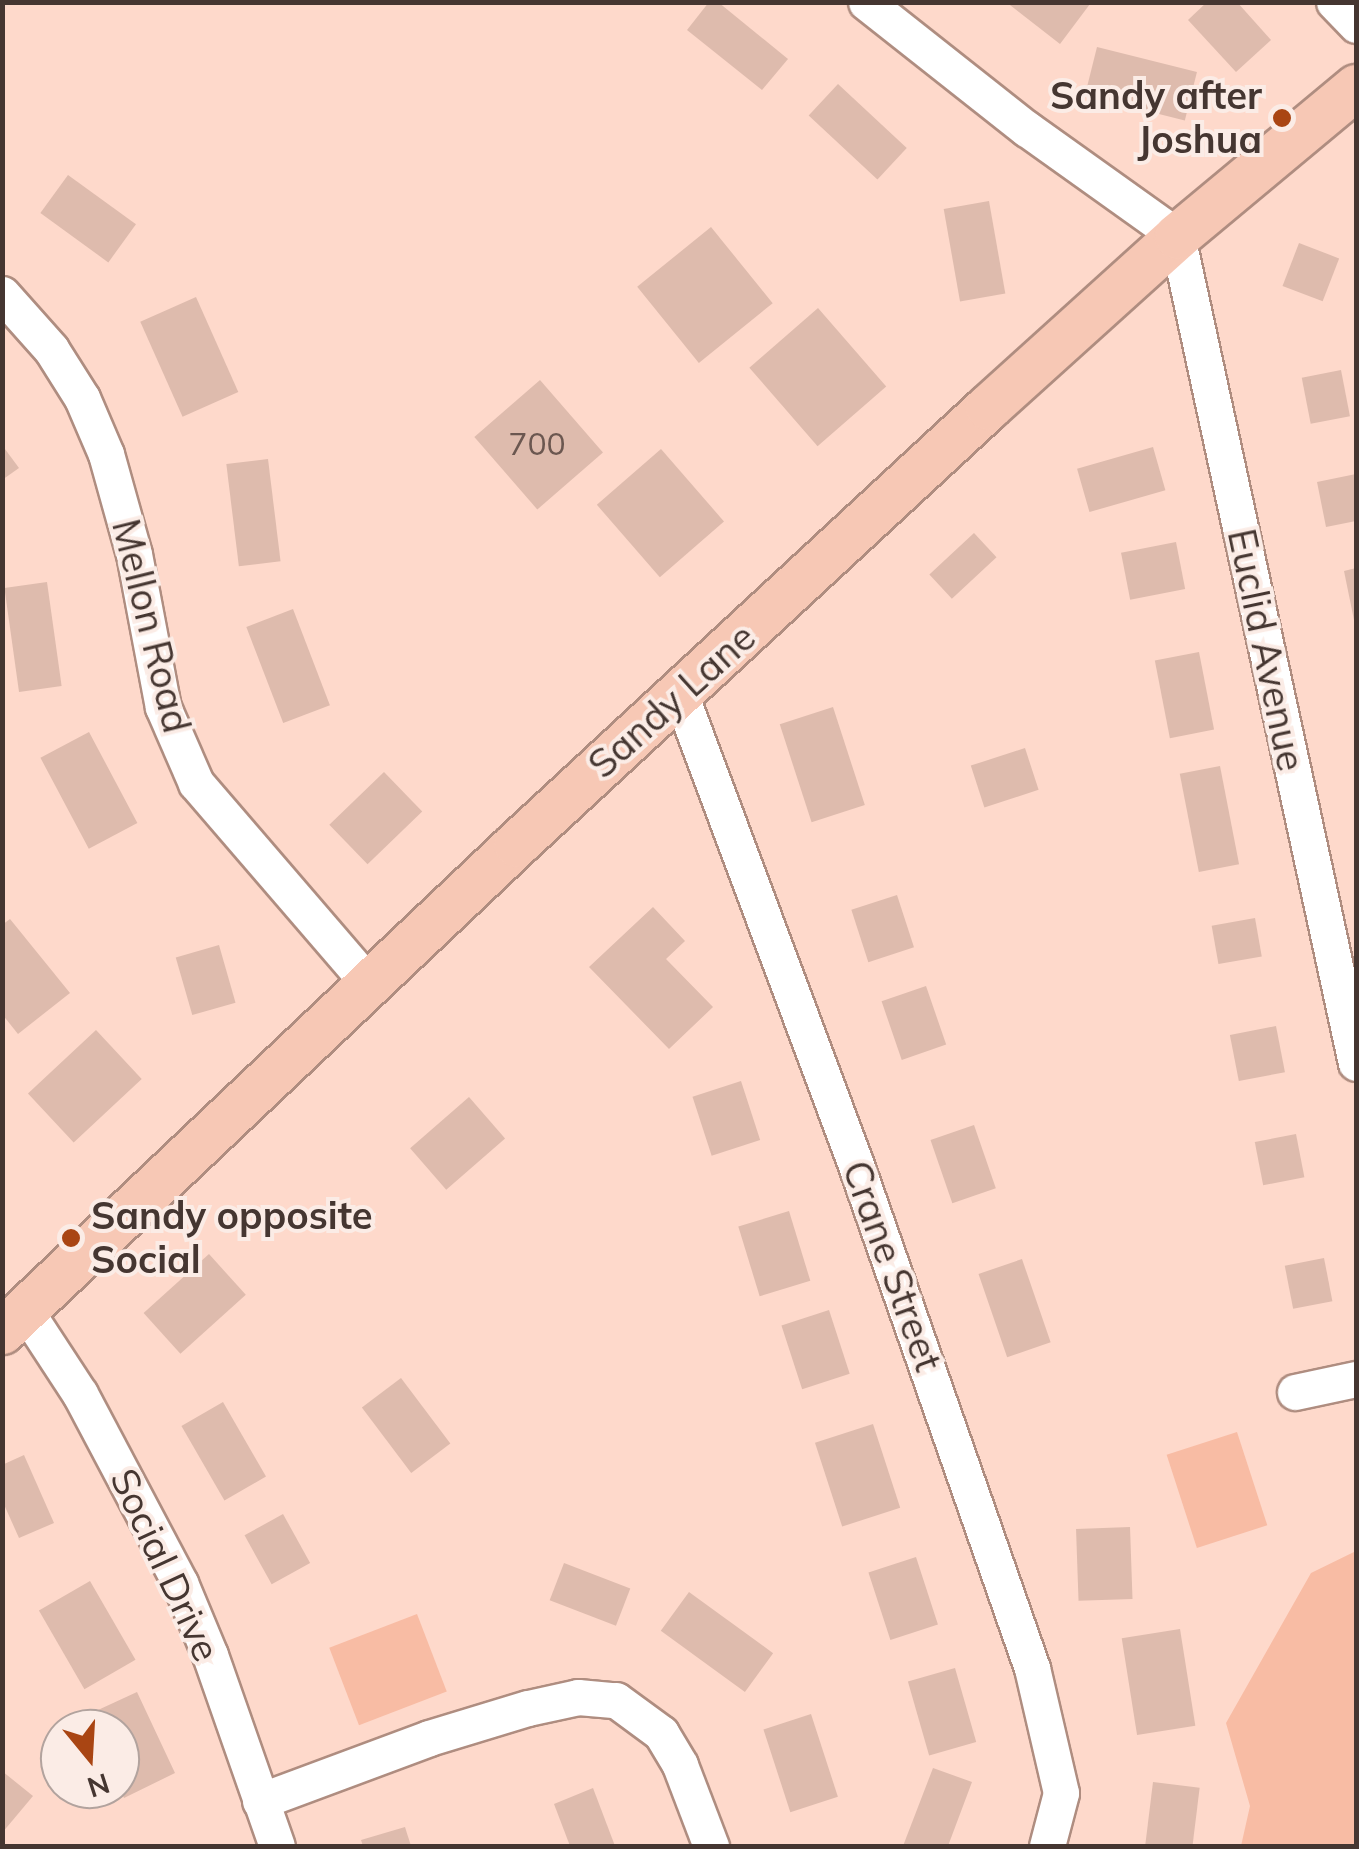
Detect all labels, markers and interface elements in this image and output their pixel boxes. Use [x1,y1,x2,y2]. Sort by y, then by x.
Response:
place label: Sandy after Joshua [1050,73,1262,162]
marker: Sandy after Joshua [1271,107,1293,129]
house number: 700 [508,424,566,462]
street label: Mellon Road [102,515,200,737]
street label: Euclid Avenue [1218,525,1314,775]
street label: Sandy Lane [579,614,765,788]
street label: Crane Street [833,1155,951,1377]
place label: Sandy opposite Social [91,1193,373,1282]
marker: Sandy opposite Social [60,1227,82,1249]
street label: Social Drive [101,1462,229,1668]
north arrow [40,1709,140,1809]
text: N [83,1766,114,1806]

